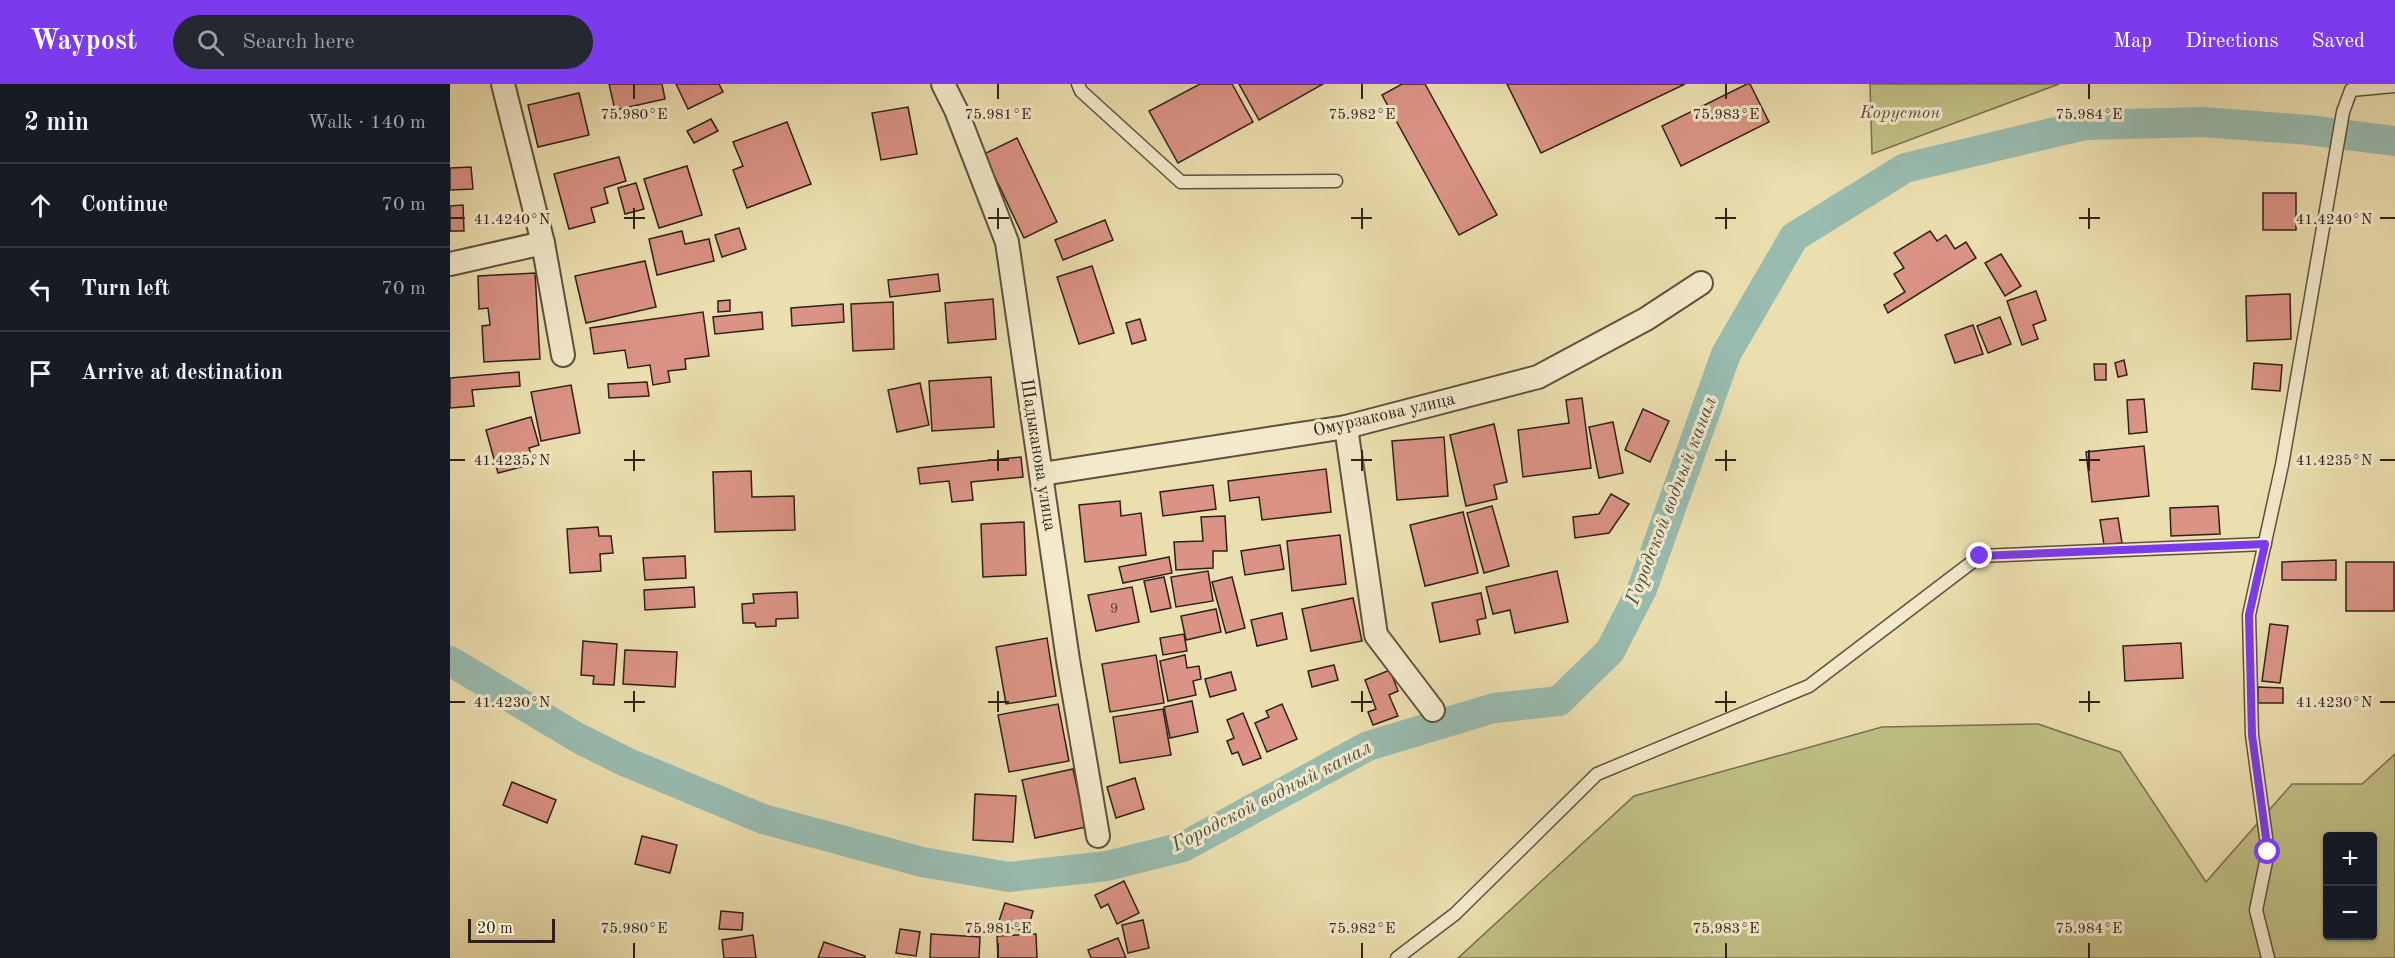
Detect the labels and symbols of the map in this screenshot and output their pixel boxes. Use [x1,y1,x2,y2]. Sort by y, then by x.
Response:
park label: Корустон [1859,104,1940,122]
text: 75.980°E [601,108,667,123]
text: 75.981°E [965,108,1031,123]
text: 75.982°E [1329,108,1395,123]
text: 75.983°E [1693,108,1759,123]
text: 75.984°E [2056,108,2122,123]
text: 41.4240°N [474,213,551,228]
text: 41.4240°N [2296,213,2373,228]
street label: Шадыканова улица [1017,378,1059,532]
street label: Омурзакова улица [1311,390,1457,440]
water label: Городской водный канал [1623,394,1721,609]
text: 41.4235°N [474,454,551,469]
text: 41.4235°N [2296,454,2373,469]
route end [1966,542,1992,568]
house number: 9 [1110,602,1118,617]
text: 41.4230°N [474,696,551,711]
text: 41.4230°N [2296,696,2373,711]
water label: Городской водный канал [1168,738,1375,857]
route start [2254,838,2280,864]
scale bar [468,916,555,944]
text: 75.980°E [601,922,667,937]
text: 75.981°E [965,922,1031,937]
text: 75.982°E [1329,922,1395,937]
text: 75.983°E [1693,922,1759,937]
text: 75.984°E [2056,922,2122,937]

